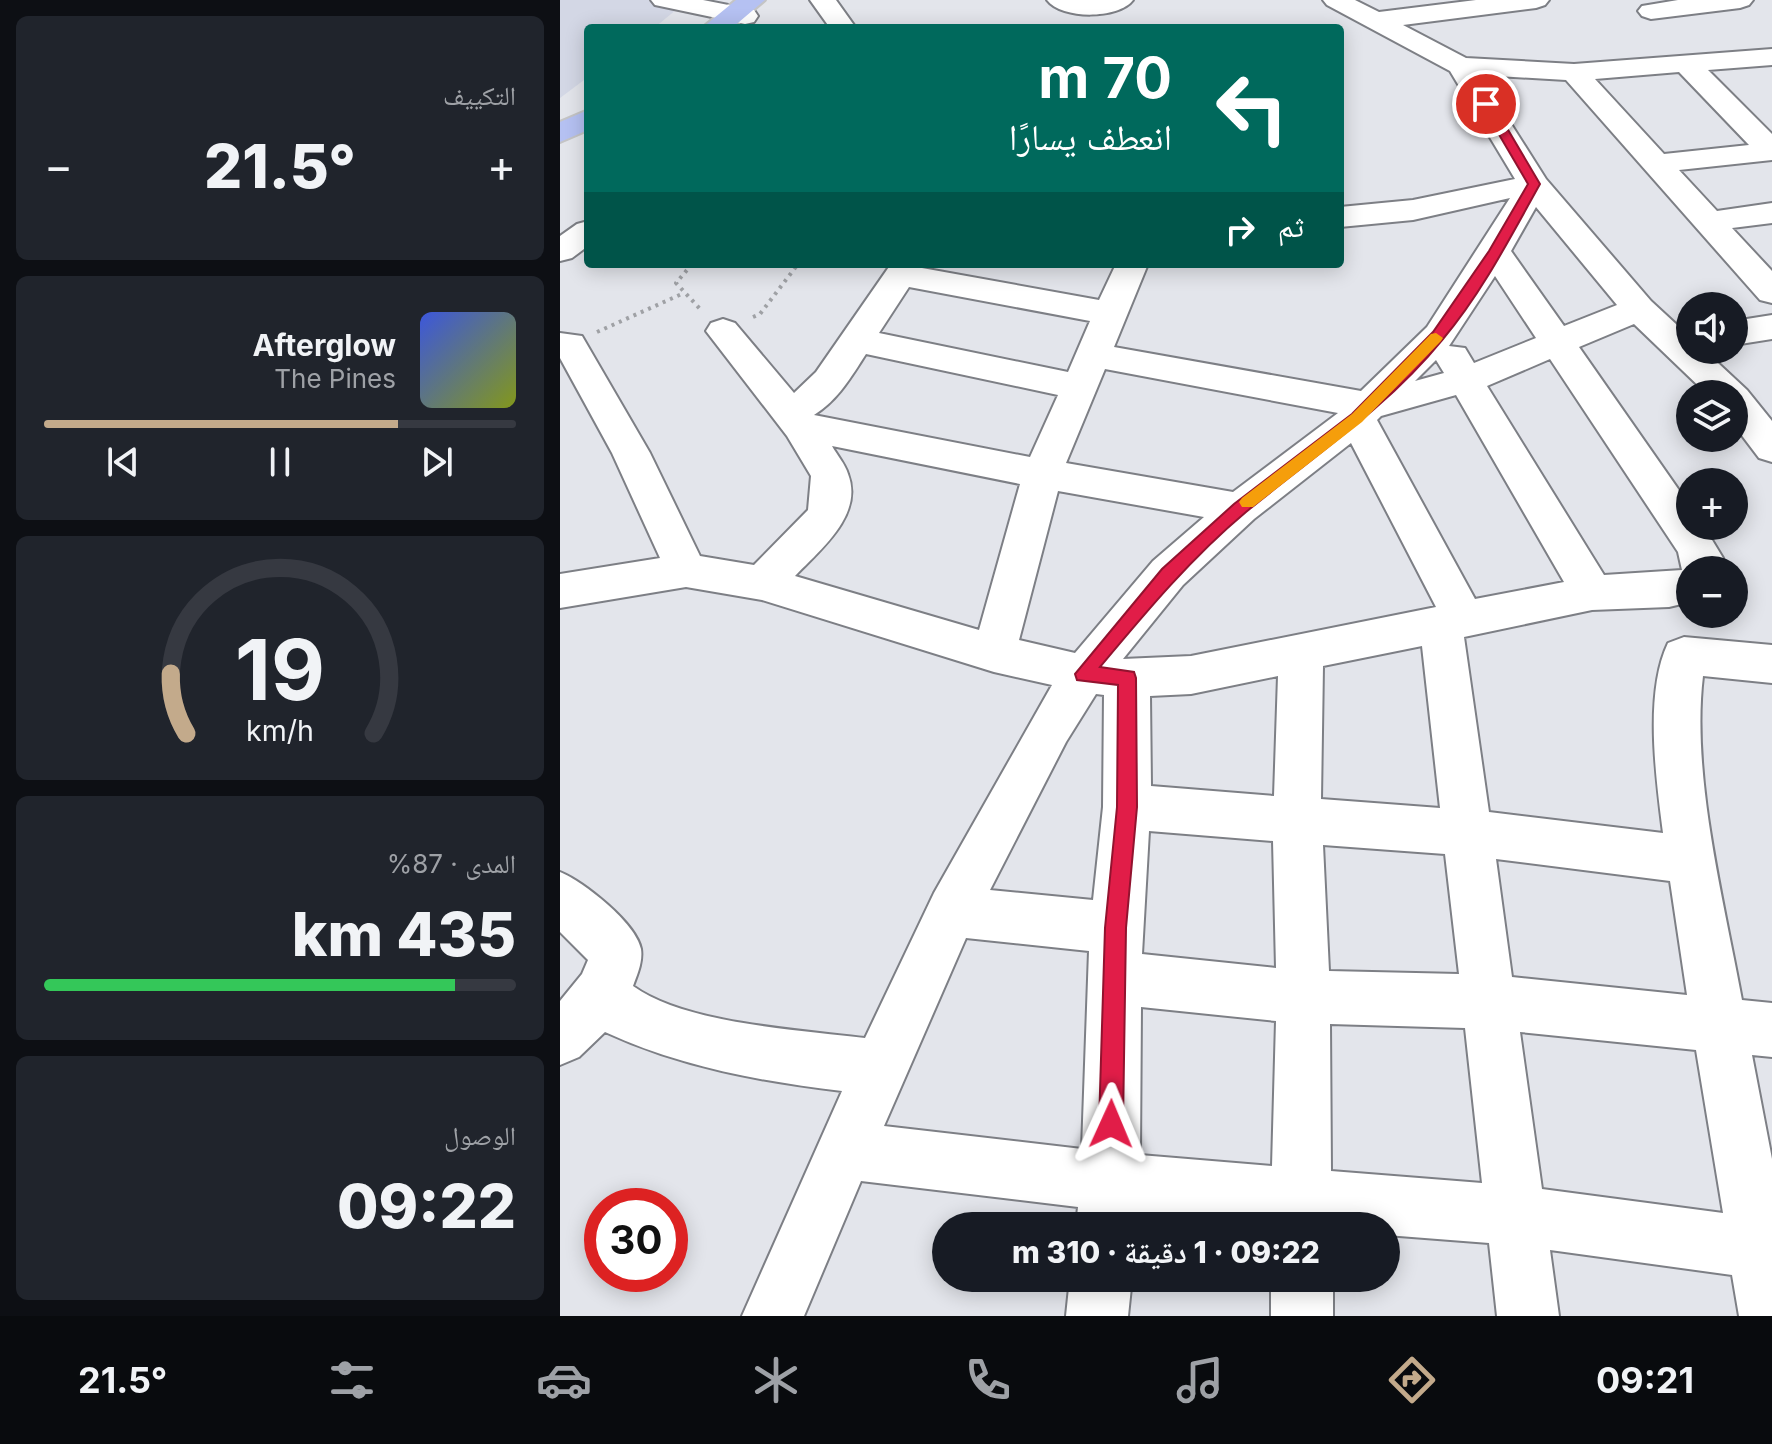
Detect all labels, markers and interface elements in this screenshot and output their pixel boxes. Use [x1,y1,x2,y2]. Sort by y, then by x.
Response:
text: 70 m [1038,44,1172,112]
icon: left [1200,56,1304,160]
pin [1452,70,1520,138]
text: التكييف [443,80,516,111]
icon: arrive [1464,82,1508,126]
text: انعطف يسارًا [1009,115,1172,159]
text: 21.5° [204,130,356,202]
text: − [44,139,73,193]
text: + [487,139,516,193]
icon: right [1218,208,1262,252]
text: ثم [1278,208,1304,244]
map controls [1676,292,1748,628]
button: sound [1676,292,1748,364]
text: Afterglow [252,327,396,363]
text: The Pines [274,363,396,394]
button: layers [1676,380,1748,452]
icon: previous [101,440,145,484]
icon: pause [258,440,302,484]
icon: next [415,440,459,484]
button: + [1676,468,1748,540]
button: − [1676,556,1748,628]
text: 19 [235,619,325,720]
text: km/h [246,713,314,748]
text: المدى · 87% [387,848,516,879]
text: 435 km [292,898,516,970]
position arrow [1069,1082,1153,1166]
text: الوصول [444,1120,516,1151]
text: 09:22 [337,1170,516,1242]
speed limit sign: 30 [584,1188,688,1292]
text: 09:22 · 1 دقيقة · 310 m [1012,1234,1320,1270]
icon: filters [324,1352,380,1408]
icon: car [536,1352,592,1408]
icon: climate [748,1352,804,1408]
icon: phone [960,1352,1016,1408]
icon: music [1172,1352,1228,1408]
icon: directions [1384,1352,1440,1408]
text: 21.5° [78,1358,167,1402]
text: 09:21 [1596,1358,1694,1402]

